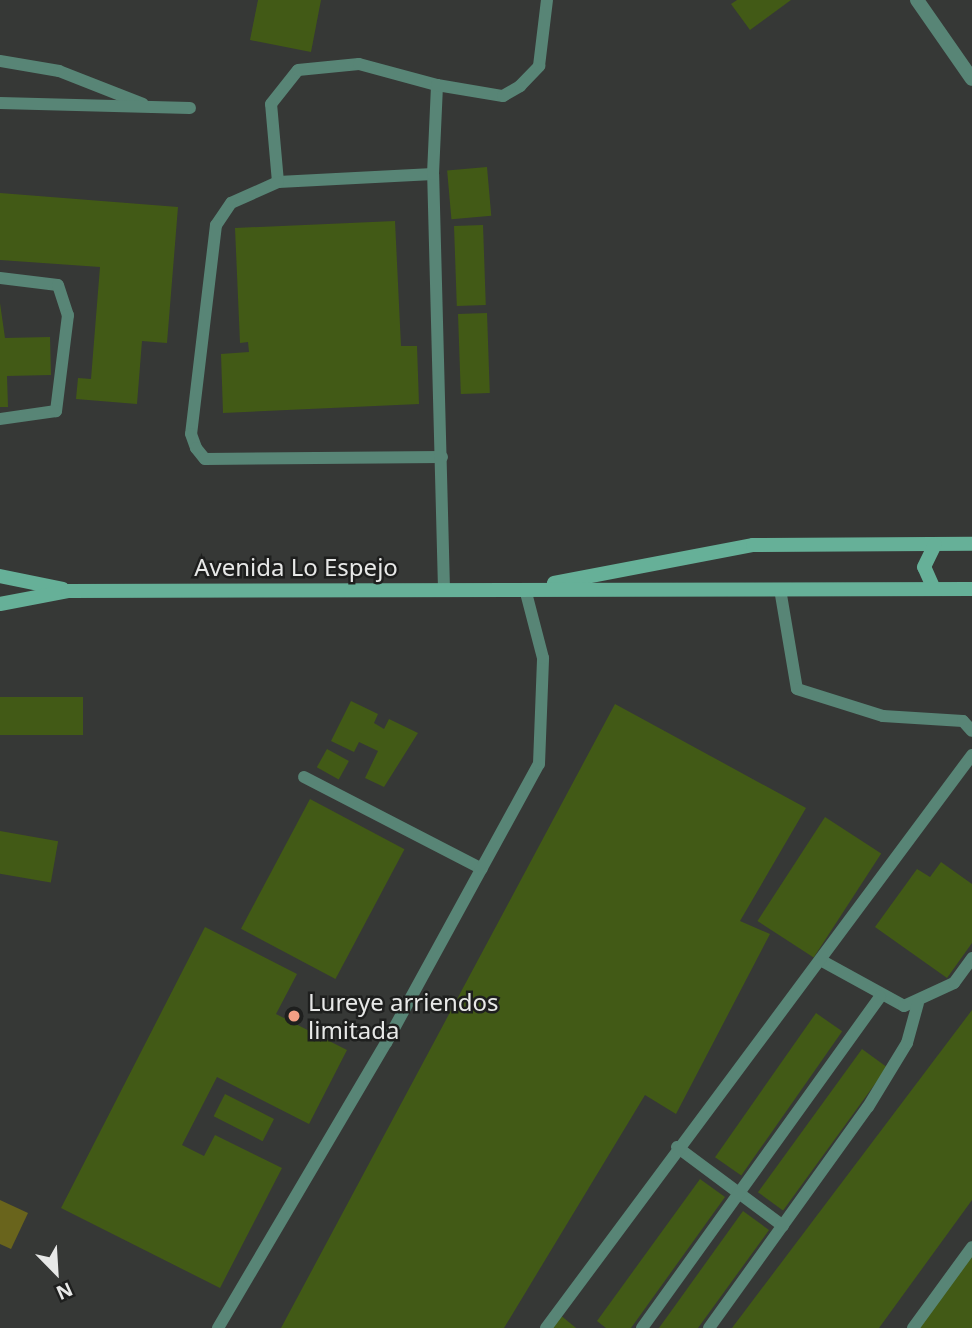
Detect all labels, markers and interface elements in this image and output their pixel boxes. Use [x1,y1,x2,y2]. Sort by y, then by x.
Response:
street label: Avenida Lo Espejo [194,553,398,581]
place label: Lureye arriendos limitada [308,988,499,1044]
marker: Lureye arriendos limitada [286,1008,302,1024]
north arrow [21,1237,91,1307]
text: N [52,1276,77,1306]

